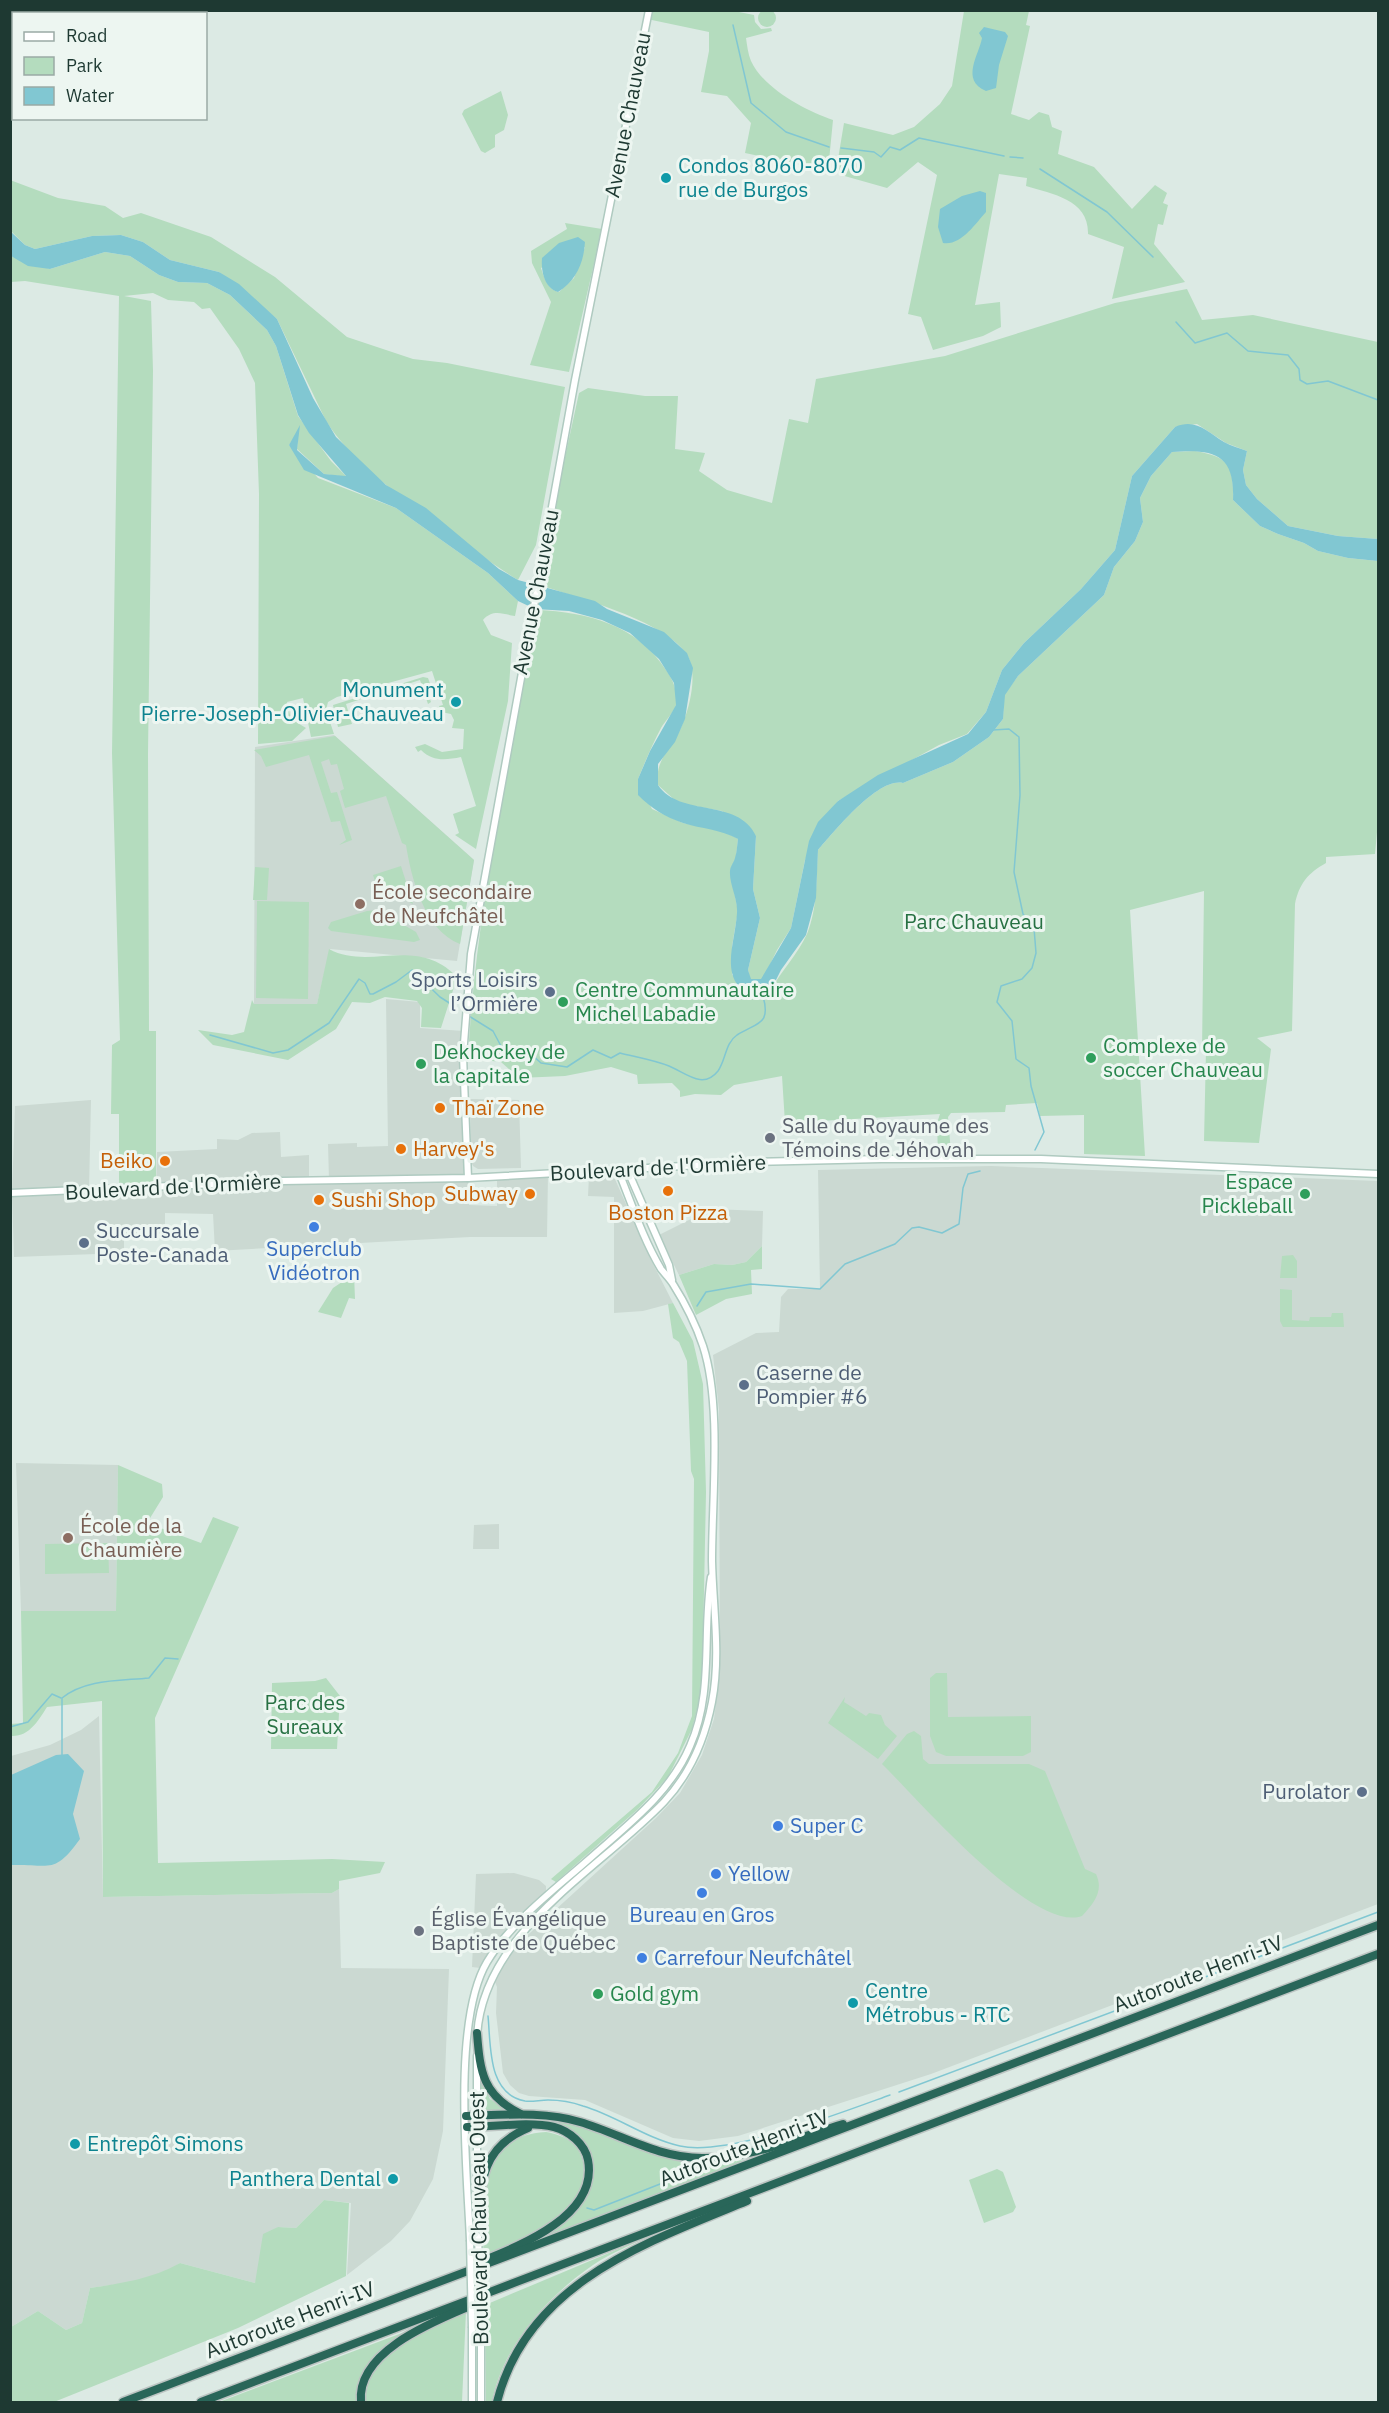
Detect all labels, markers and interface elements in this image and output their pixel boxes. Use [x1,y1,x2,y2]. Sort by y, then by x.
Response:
legend [12,12,207,120]
text: Road [66,24,107,47]
street label: Avenue Chauveau [597,30,657,200]
text: Park [66,54,103,77]
text: Water [66,84,115,107]
place label: Condos 8060-8070 rue de Burgos [678,151,863,203]
marker: Condos 8060-8070 rue de Burgos [659,171,673,185]
street label: Avenue Chauveau [505,507,565,677]
place label: Monument Pierre-Joseph-Olivier-Chauveau [141,675,444,727]
marker: Monument Pierre-Joseph-Olivier-Chauveau [449,695,463,709]
place label: École secondaire de Neufchâtel [372,877,532,929]
marker: École secondaire de Neufchâtel [353,897,367,911]
park label: Parc Chauveau [904,907,1044,935]
place label: Sports Loisirs l’Ormière [411,965,538,1017]
place label: Centre Communautaire Michel Labadie [575,975,794,1027]
marker: Sports Loisirs l’Ormière [543,985,557,999]
marker: Centre Communautaire Michel Labadie [556,995,570,1009]
place label: Complexe de soccer Chauveau [1103,1031,1263,1083]
place label: Dekhockey de la capitale [433,1037,565,1089]
marker: Complexe de soccer Chauveau [1084,1051,1098,1065]
marker: Dekhockey de la capitale [414,1057,428,1071]
place label: Thaï Zone [452,1093,545,1121]
marker: Thaï Zone [433,1101,447,1115]
place label: Salle du Royaume des Témoins de Jéhovah [782,1111,989,1163]
marker: Salle du Royaume des Témoins de Jéhovah [763,1131,777,1145]
place label: Harvey's [413,1134,495,1162]
marker: Harvey's [394,1142,408,1156]
place label: Beiko [100,1146,153,1174]
street label: Boulevard de l'Ormière [549,1147,767,1187]
marker: Beiko [158,1154,172,1168]
street label: Boulevard de l'Ormière [64,1166,282,1206]
place label: Espace Pickleball [1201,1167,1293,1219]
place label: Subway [444,1179,519,1207]
marker: Boston Pizza [661,1184,675,1198]
place label: Sushi Shop [331,1185,436,1213]
marker: Subway [523,1187,537,1201]
marker: Espace Pickleball [1298,1187,1312,1201]
marker: Sushi Shop [312,1193,326,1207]
place label: Boston Pizza [608,1198,728,1226]
place label: Succursale Poste-Canada [96,1216,229,1268]
marker: Superclub Vidéotron [307,1220,321,1234]
place label: Superclub Vidéotron [266,1234,362,1286]
marker: Succursale Poste-Canada [77,1236,91,1250]
place label: Caserne de Pompier #6 [756,1358,868,1410]
marker: Caserne de Pompier #6 [737,1378,751,1392]
place label: École de la Chaumière [80,1511,182,1563]
marker: École de la Chaumière [61,1531,75,1545]
park label: Parc des Sureaux [265,1688,345,1740]
place label: Purolator [1262,1777,1350,1805]
marker: Purolator [1355,1785,1369,1799]
place label: Super C [790,1811,864,1839]
marker: Super C [771,1819,785,1833]
place label: Yellow [728,1859,790,1887]
marker: Yellow [709,1867,723,1881]
marker: Bureau en Gros [695,1886,709,1900]
place label: Bureau en Gros [629,1900,775,1928]
place label: Église Évangélique Baptiste de Québec [431,1904,616,1956]
marker: Église Évangélique Baptiste de Québec [412,1924,426,1938]
street label: Autoroute Henri-IV [1109,1928,1287,2018]
place label: Carrefour Neufchâtel [654,1943,852,1971]
marker: Carrefour Neufchâtel [635,1951,649,1965]
place label: Centre Métrobus - RTC [865,1976,1011,2028]
place label: Gold gym [610,1979,699,2007]
marker: Gold gym [591,1987,605,2001]
marker: Centre Métrobus - RTC [846,1996,860,2010]
street label: Boulevard Chauveau Ouest [462,2091,494,2345]
street label: Autoroute Henri-IV [655,2102,833,2192]
place label: Entrepôt Simons [87,2129,244,2157]
marker: Entrepôt Simons [68,2137,82,2151]
place label: Panthera Dental [229,2164,381,2192]
marker: Panthera Dental [386,2172,400,2186]
street label: Autoroute Henri-IV [201,2274,379,2364]

